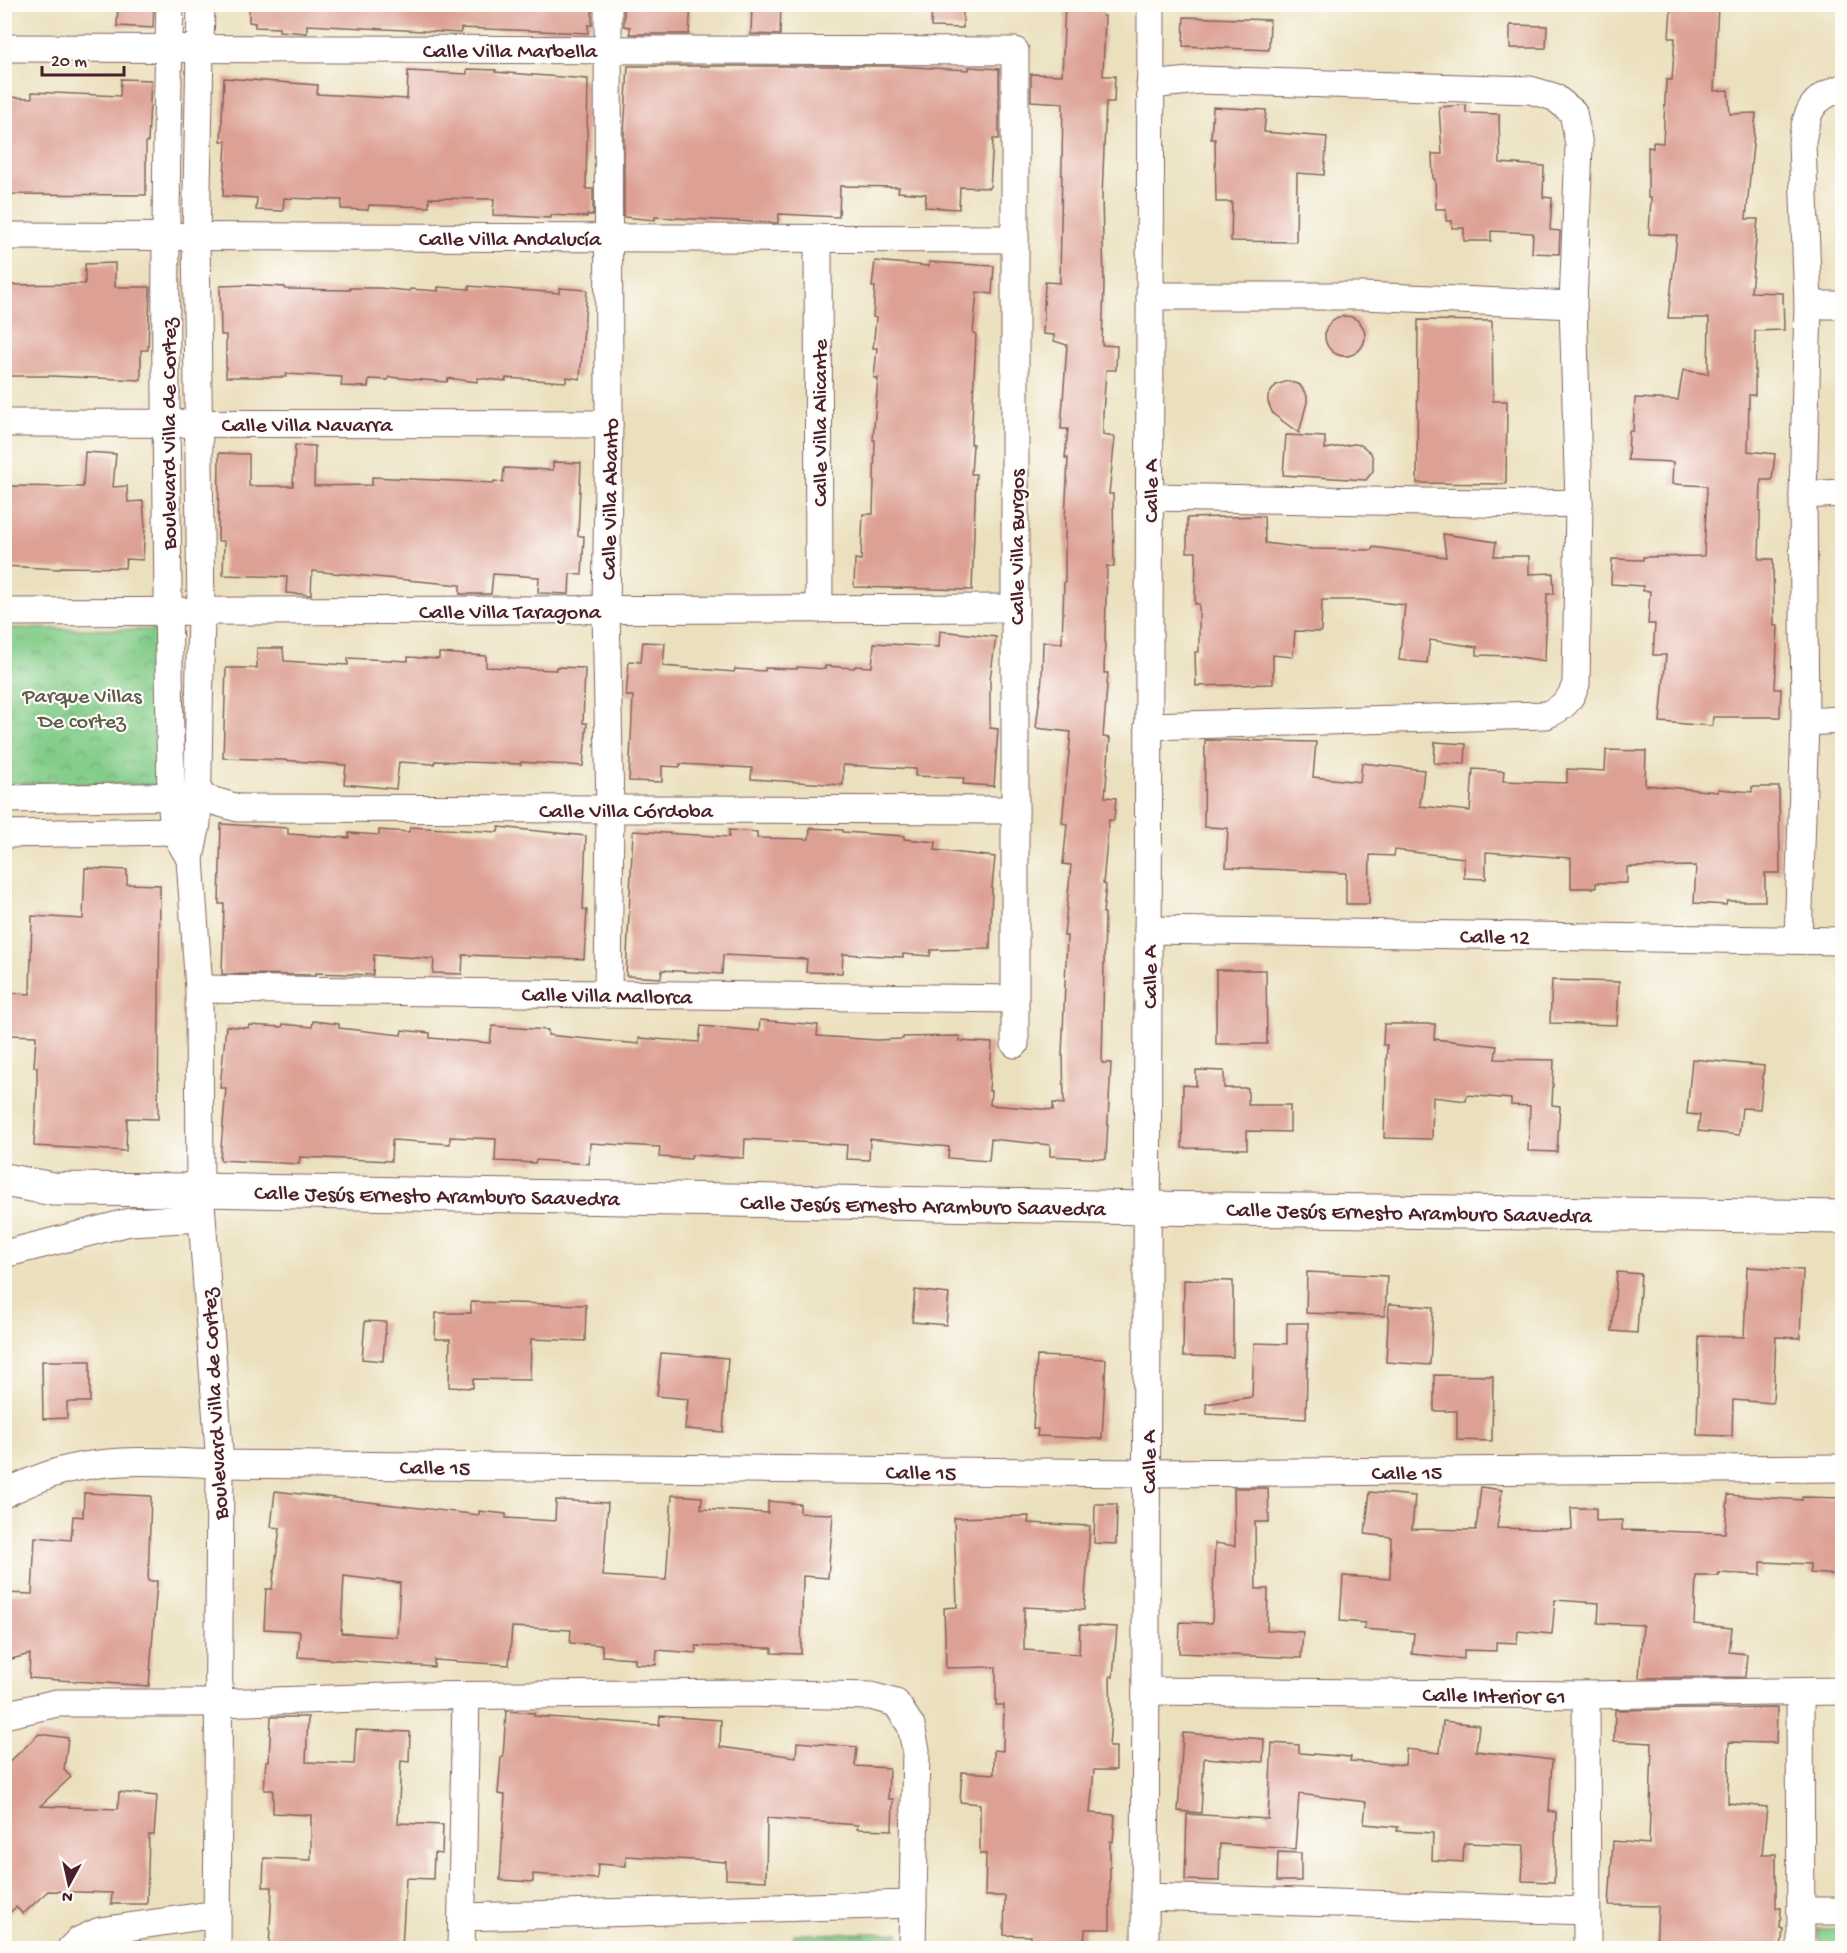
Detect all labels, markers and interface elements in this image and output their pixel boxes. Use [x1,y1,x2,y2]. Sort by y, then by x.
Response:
scale bar [42,39,124,77]
street label: Calle Villa Marbella [423,40,598,66]
text: 20 m [51,52,87,73]
street label: Calle Villa Andalucía [419,228,602,254]
street label: Boulevard Villa de Cortez [158,317,184,551]
street label: Calle Villa Alicante [809,339,835,507]
street label: Calle Villa Navarra [222,414,393,440]
street label: Calle Villa Abanto [598,418,626,580]
street label: Calle A [1140,458,1166,523]
street label: Calle Villa Burgos [1006,468,1032,625]
street label: Calle Villa Taragona [419,601,602,627]
park label: Parque Villas De cortez [21,685,142,736]
street label: Calle Villa Córdoba [539,800,714,826]
street label: Calle 12 [1460,925,1530,953]
street label: Calle A [1139,944,1165,1009]
street label: Calle Villa Mallorca [521,984,693,1012]
street label: Calle Jesús Ernesto Aramburo Saavedra [254,1182,621,1214]
street label: Calle Jesús Ernesto Aramburo Saavedra [740,1192,1107,1224]
street label: Calle Jesús Ernesto Aramburo Saavedra [1226,1199,1593,1231]
street label: Boulevard Villa de Cortez [198,1286,236,1521]
street label: Calle A [1138,1429,1164,1494]
street label: Calle 15 [399,1456,471,1484]
street label: Calle 15 [885,1461,957,1489]
street label: Calle 15 [1372,1462,1442,1488]
street label: Calle Interior 61 [1422,1684,1566,1712]
north arrow [39,1854,99,1914]
text: N [60,1885,74,1906]

